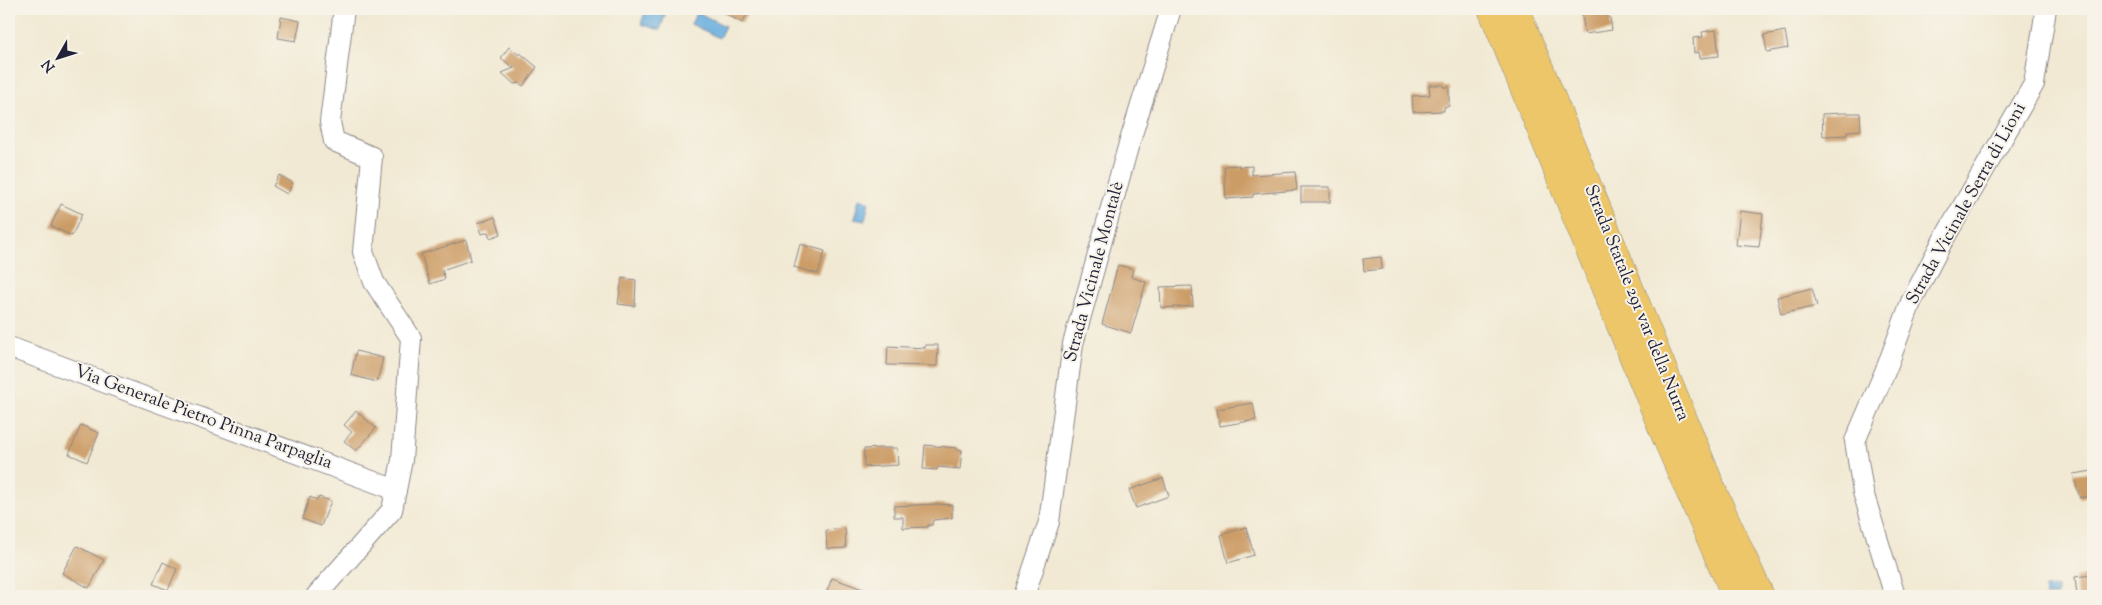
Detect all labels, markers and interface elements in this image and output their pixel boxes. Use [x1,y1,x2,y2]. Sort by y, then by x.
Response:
north arrow [32,32,82,82]
text: N [38,54,61,76]
street label: Strada Vicinale Serra di Lioni [1901,98,2033,310]
street label: Strada Vicinale Montalè [1058,179,1132,365]
street label: Strada Statale 291 var della Nurra [1577,181,1695,425]
street label: Via Generale Pietro Pinna Parpaglia [70,359,336,477]

